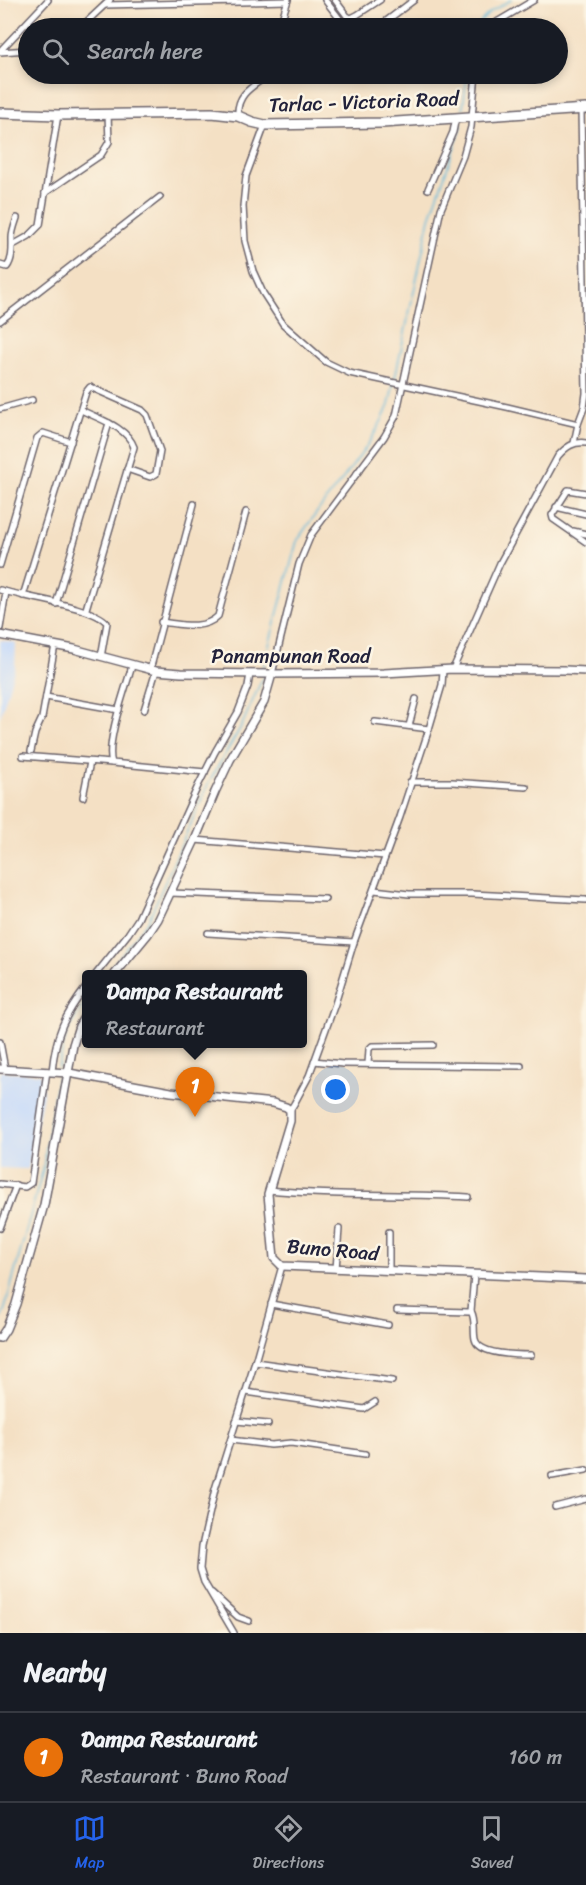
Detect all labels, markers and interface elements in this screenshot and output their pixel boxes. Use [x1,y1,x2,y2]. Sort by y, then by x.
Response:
search box [18,18,568,84]
text: Search here [87,32,203,71]
icon: search [39,35,72,68]
street label: Tarlac - Victoria Road [269,81,461,123]
street label: Panampunan Road [211,639,372,674]
popup [82,970,307,1048]
text: Dampa Restaurant [106,972,283,1011]
text: Restaurant [106,1011,205,1046]
pin: 1 [176,1068,214,1117]
your location [321,1075,350,1104]
street label: Buno Road [286,1229,382,1272]
text: Nearby [24,1649,106,1695]
text: Dampa Restaurant [81,1720,258,1759]
text: 1 [39,1740,48,1775]
text: 160 m [509,1740,562,1775]
text: Restaurant · Buno Road [81,1759,288,1794]
tab: Map [73,1812,106,1877]
tab: Directions [253,1812,324,1877]
tab: Saved [471,1812,513,1877]

